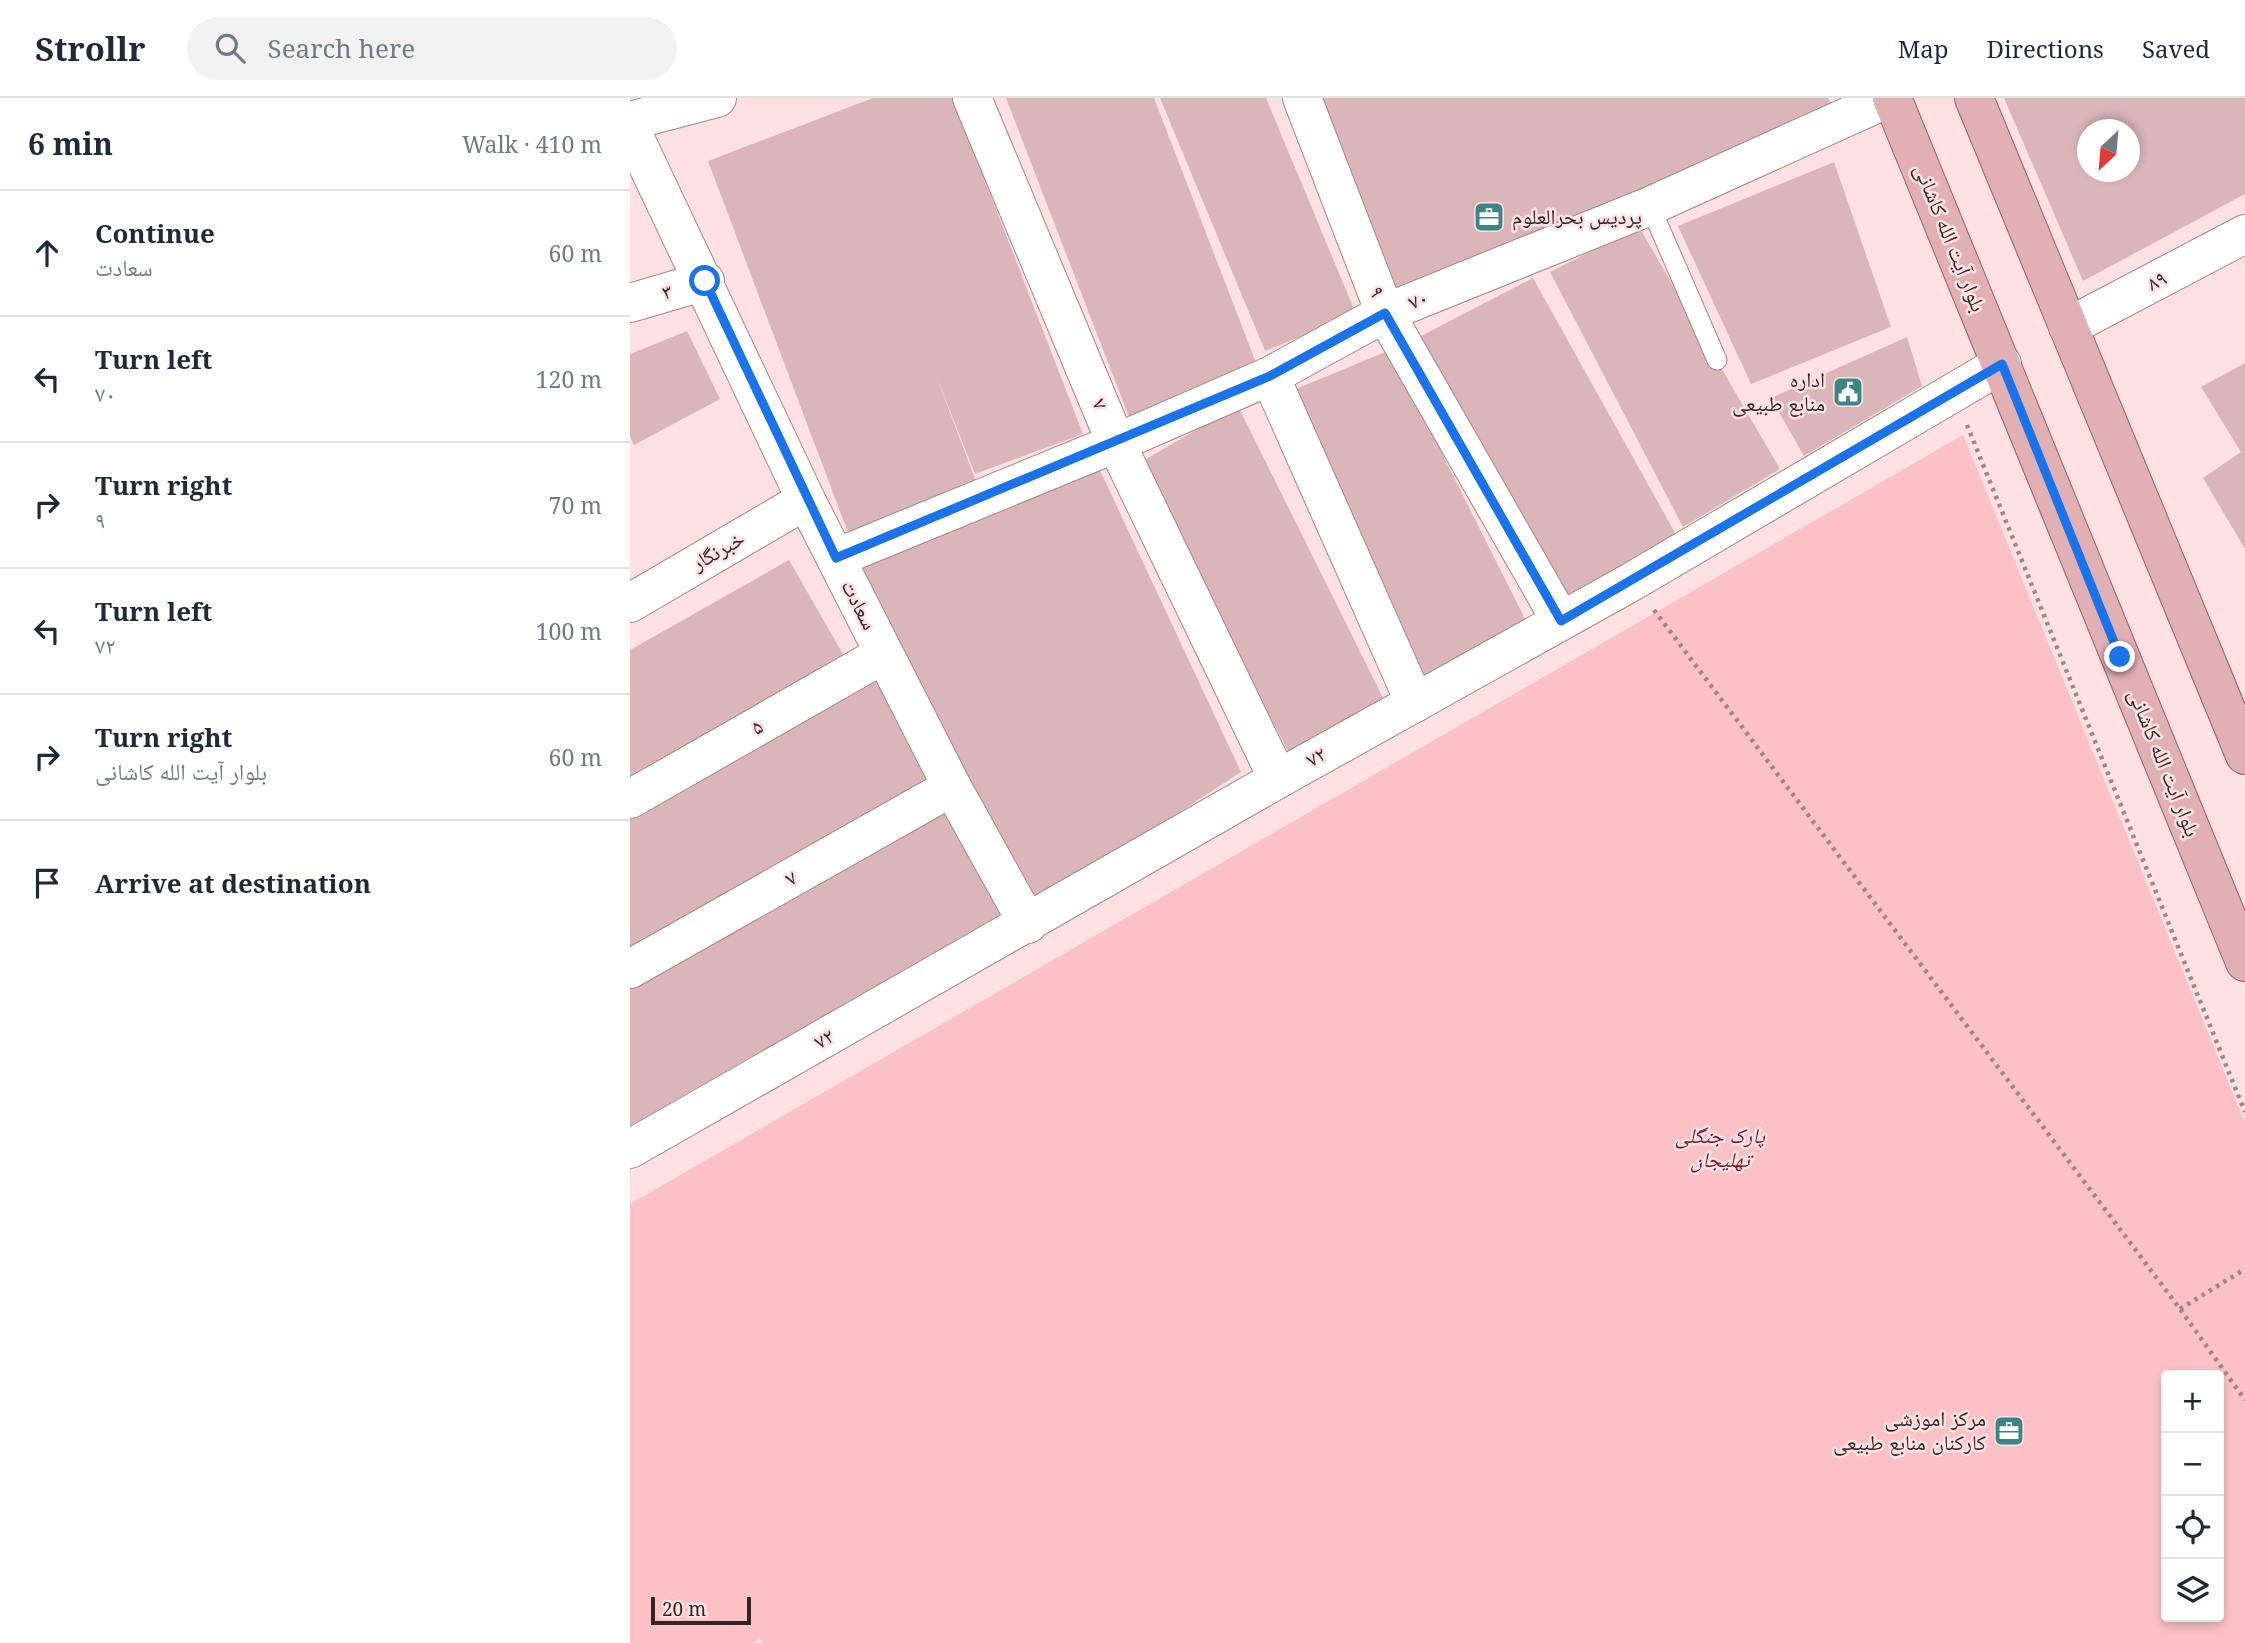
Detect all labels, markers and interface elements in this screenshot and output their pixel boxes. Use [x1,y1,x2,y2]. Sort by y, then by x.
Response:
search box [187,17,677,80]
text: Strollr [35,26,145,71]
icon: search [211,29,249,67]
text: Search here [267,30,415,66]
text: Map [1898,32,1949,65]
text: Directions [1987,32,2104,65]
text: Saved [2142,32,2210,65]
north arrow [2077,119,2140,182]
text: 6 min [28,123,113,164]
text: Walk · 410 m [462,128,602,160]
street label: بلوار آیت الله کاشانی [1909,160,1993,316]
office icon: پردیس بحرالعلوم [1472,200,1506,234]
place label: پردیس بحرالعلوم [1512,202,1642,231]
text: Continue [95,215,215,251]
icon: ahead [28,234,66,272]
text: 60 m [549,237,602,269]
text: سعادت [95,251,153,283]
street label: ۸۹ [2142,263,2171,297]
route start [689,265,720,296]
street label: ۳ [658,276,675,306]
street label: ۹ [1363,282,1393,301]
street label: ۷۰ [1404,283,1432,316]
text: Turn left [95,341,212,377]
icon: left [28,360,66,398]
text: 120 m [536,363,602,395]
place label: اداره منابع طبیعی [1732,365,1825,417]
public building icon: اداره منابع طبیعی [1831,375,1865,409]
text: ۷۰ [95,377,116,409]
street label: ۷ [1086,394,1116,413]
text: Turn right [95,467,232,503]
icon: right [28,486,66,524]
text: 70 m [549,489,602,521]
text: ۹ [95,503,105,535]
street label: خبرنگار [685,524,749,577]
street label: سعادت [835,575,884,634]
text: Turn left [95,593,212,629]
icon: left [28,612,66,650]
text: 100 m [536,615,602,647]
text: ۷۲ [95,629,116,661]
route end [2104,641,2135,672]
street label: بلوار آیت الله کاشانی [2123,685,2207,841]
street label: ۵ [745,712,768,741]
text: Turn right [95,719,232,755]
icon: right [28,738,66,776]
street label: ۷۲ [1300,739,1331,773]
text: 60 m [549,741,602,773]
text: بلوار آیت الله کاشانی [95,755,267,787]
street label: ۷ [780,863,801,892]
icon: arrive [28,864,66,902]
text: Arrive at destination [95,865,371,901]
street label: ۷۲ [808,1021,839,1055]
park label: پارک جنگلی تهلیجان [1675,1121,1766,1173]
map controls [2161,1370,2224,1622]
button: + [2161,1370,2224,1433]
place label: مرکز اموزشی کارکنان منابع طبیعی [1833,1404,1986,1456]
office icon: مرکز اموزشی کارکنان منابع طبیعی [1992,1414,2026,1448]
button: − [2161,1433,2224,1496]
button: locate [2161,1496,2224,1559]
button: layers [2161,1559,2224,1622]
scale bar [651,1594,751,1626]
text: 20 m [662,1596,706,1622]

